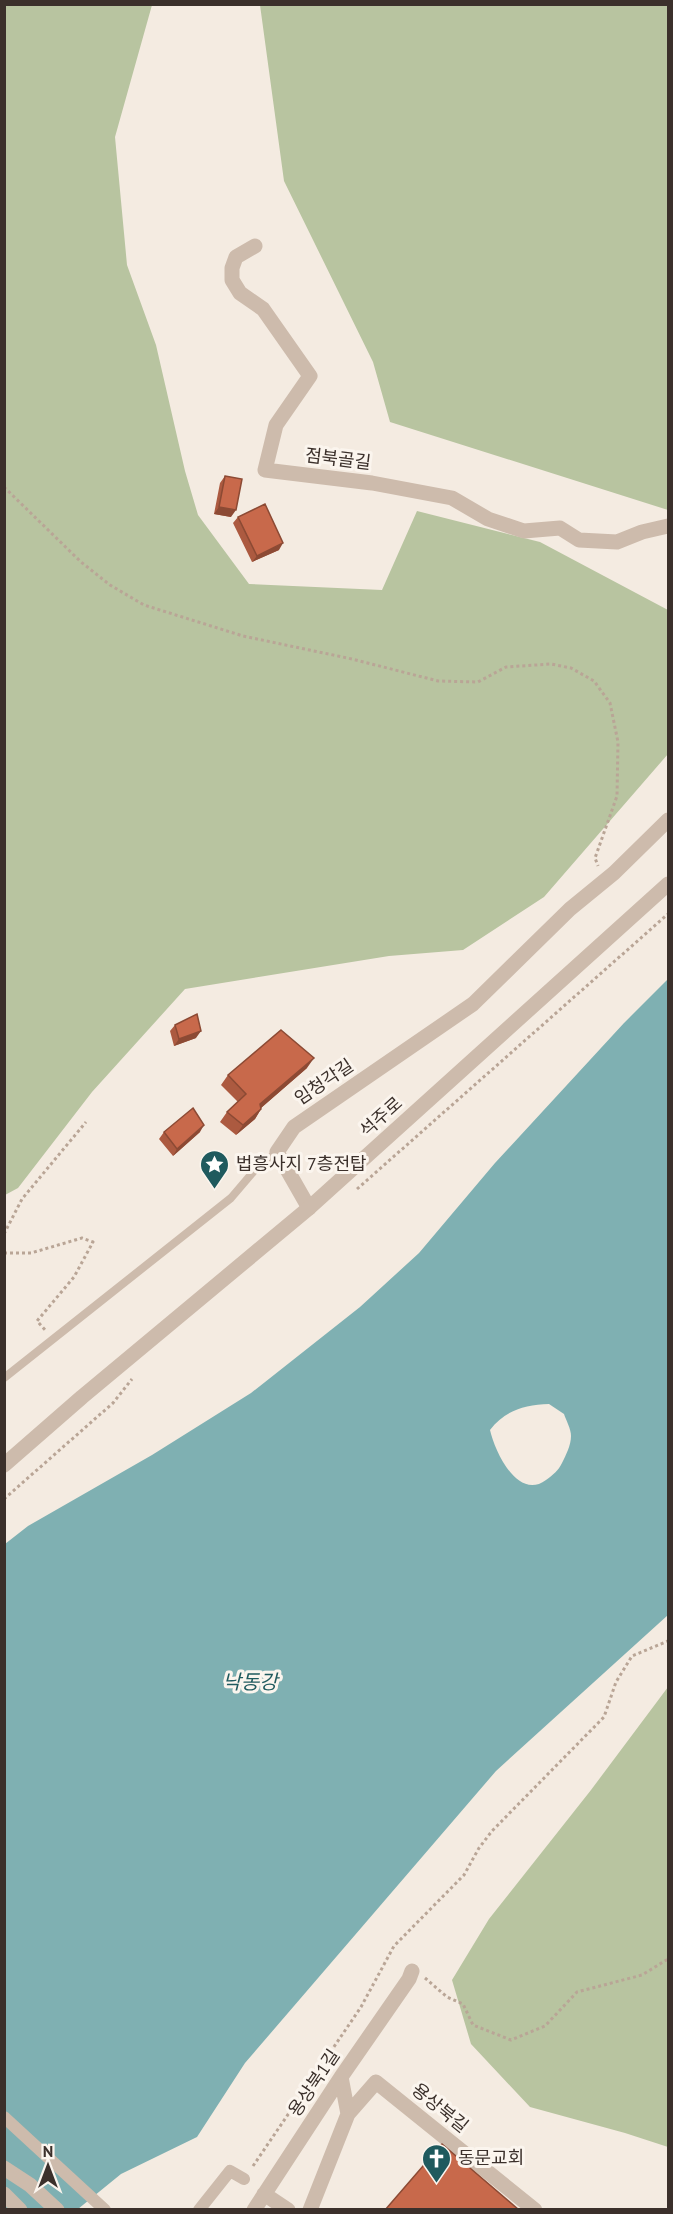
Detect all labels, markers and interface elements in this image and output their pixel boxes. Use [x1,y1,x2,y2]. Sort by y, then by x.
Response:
street label: 점북골길 [304,443,372,474]
street label: 임청각길 [290,1054,358,1110]
street label: 석주로 [355,1091,407,1142]
place icon: 법흥사지 7층전탑 [199,1148,231,1190]
place label: 법흥사지 7층전탑 [236,1152,367,1175]
water label: 낙동강 [222,1669,280,1695]
street label: 용상북1길 [283,2045,344,2121]
street label: 용상북길 [407,2078,473,2137]
north arrow [18,2136,78,2196]
text: N [43,2141,53,2161]
church icon: 동문교회 [421,2142,453,2184]
place label: 동문교회 [458,2146,524,2169]

